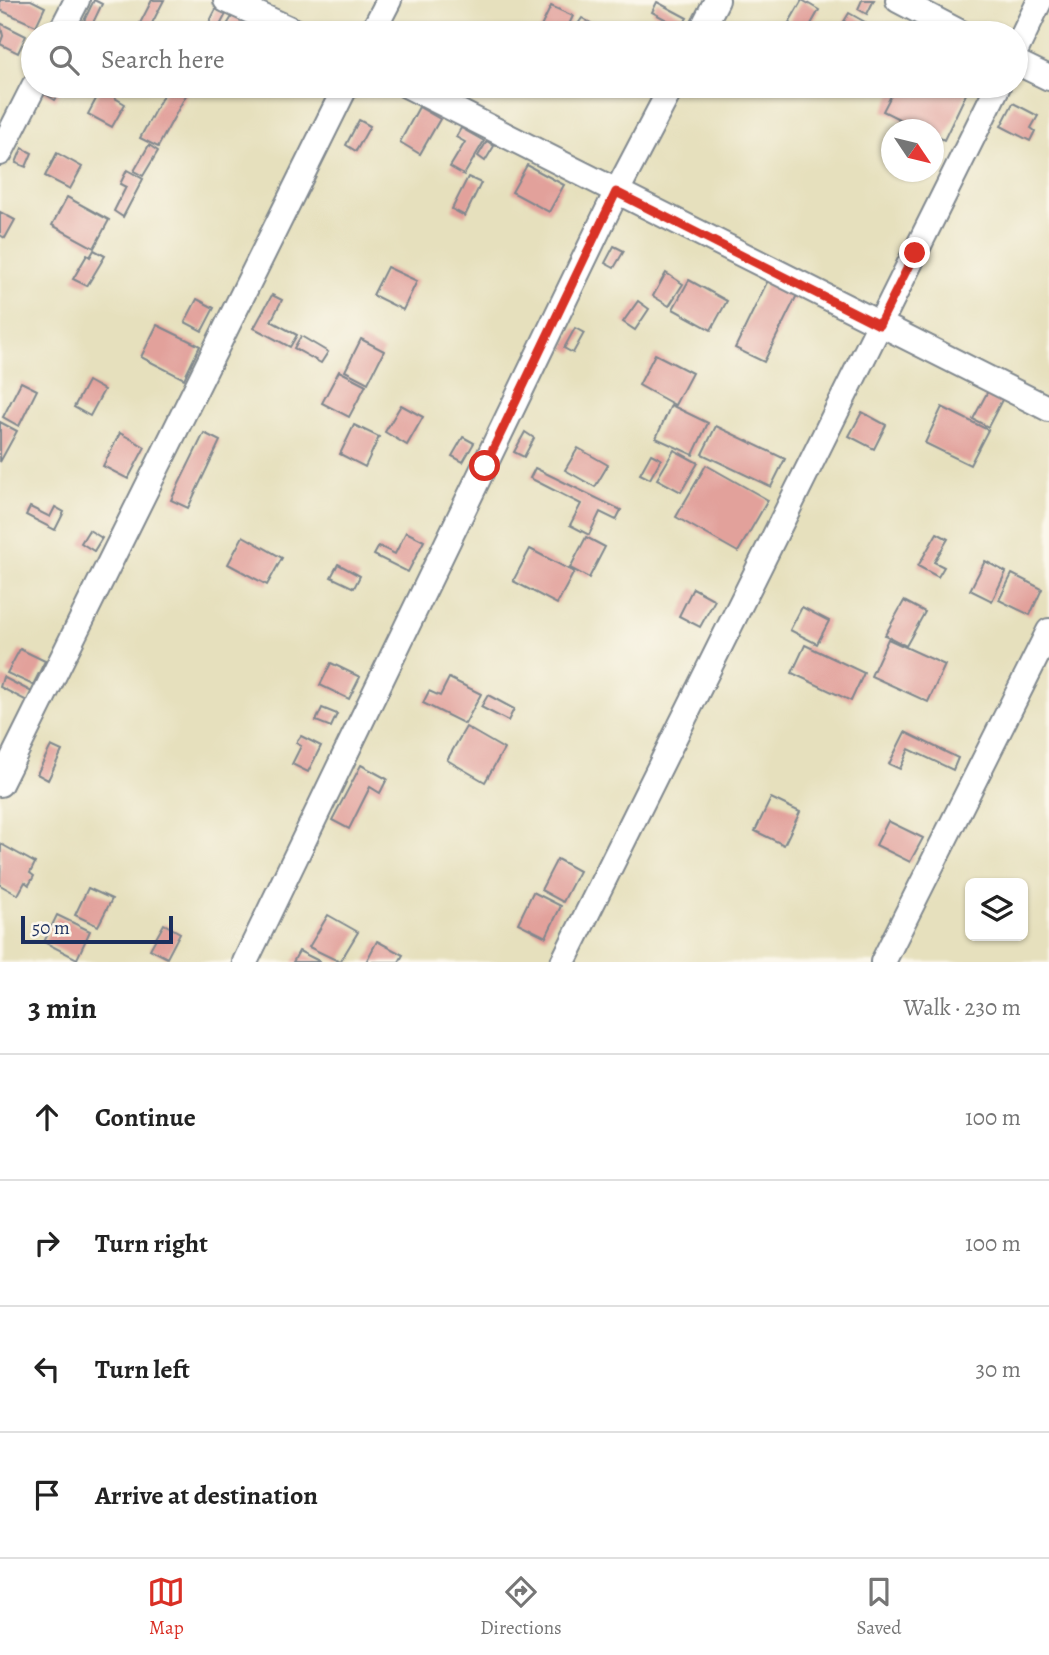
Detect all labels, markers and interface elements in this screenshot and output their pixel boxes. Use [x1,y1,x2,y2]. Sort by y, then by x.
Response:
search box [21,21,1028,98]
icon: search [45,41,83,79]
text: Search here [101,42,225,77]
north arrow [881,119,944,182]
route end [899,237,930,268]
route start [469,450,500,481]
map controls [965,878,1028,941]
button: layers [965,878,1028,941]
scale bar [21,913,173,945]
text: 50 m [32,915,70,941]
text: 3 min [28,988,97,1028]
text: Walk · 230 m [904,992,1021,1023]
icon: ahead [28,1098,66,1136]
text: Continue [95,1100,196,1135]
text: 100 m [965,1102,1021,1133]
icon: right [28,1224,66,1262]
text: Turn right [95,1226,208,1261]
text: 100 m [965,1228,1021,1259]
icon: left [28,1350,66,1388]
text: Turn left [95,1352,190,1387]
text: 30 m [975,1354,1021,1385]
icon: arrive [28,1476,66,1514]
text: Arrive at destination [95,1478,318,1513]
tab: Map [147,1573,185,1641]
tab: Directions [480,1573,562,1641]
tab: Saved [857,1573,902,1641]

